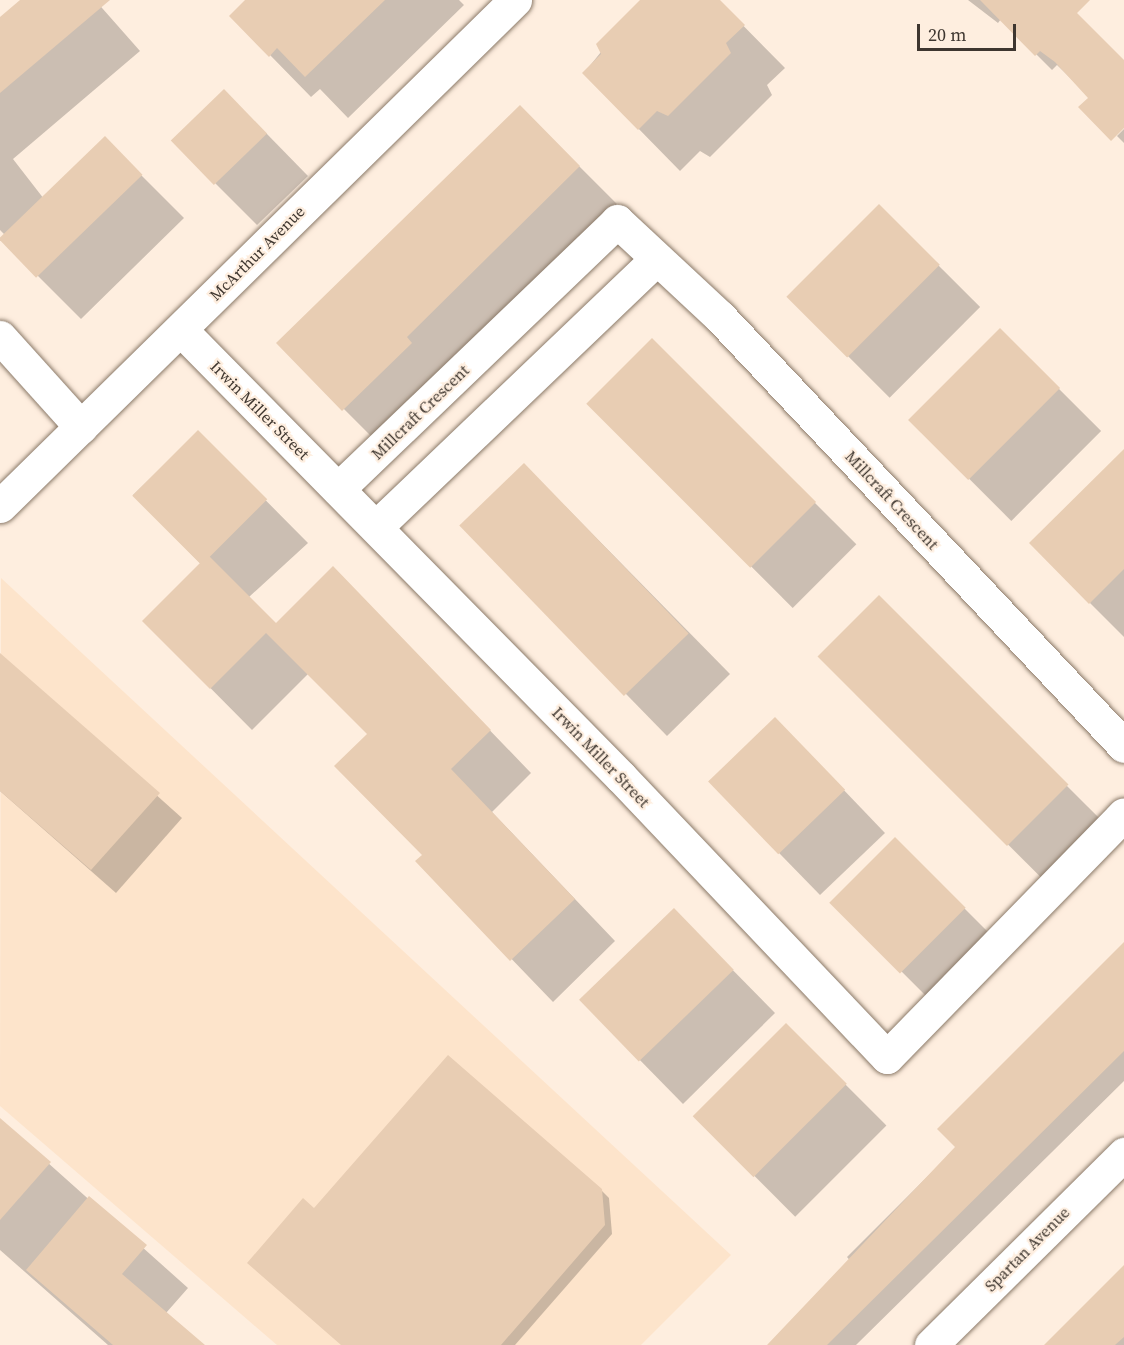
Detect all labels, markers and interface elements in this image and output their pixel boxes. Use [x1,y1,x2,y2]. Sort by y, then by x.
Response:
scale bar [920,12,1019,50]
text: 20 m [928,22,966,47]
street label: McArthur Avenue [205,201,309,305]
street label: Irwin Miller Street [207,357,313,463]
street label: Millcraft Crescent [367,361,473,463]
street label: Millcraft Crescent [841,447,943,553]
street label: Irwin Miller Street [548,703,654,811]
street label: Spartan Avenue [981,1203,1073,1295]

